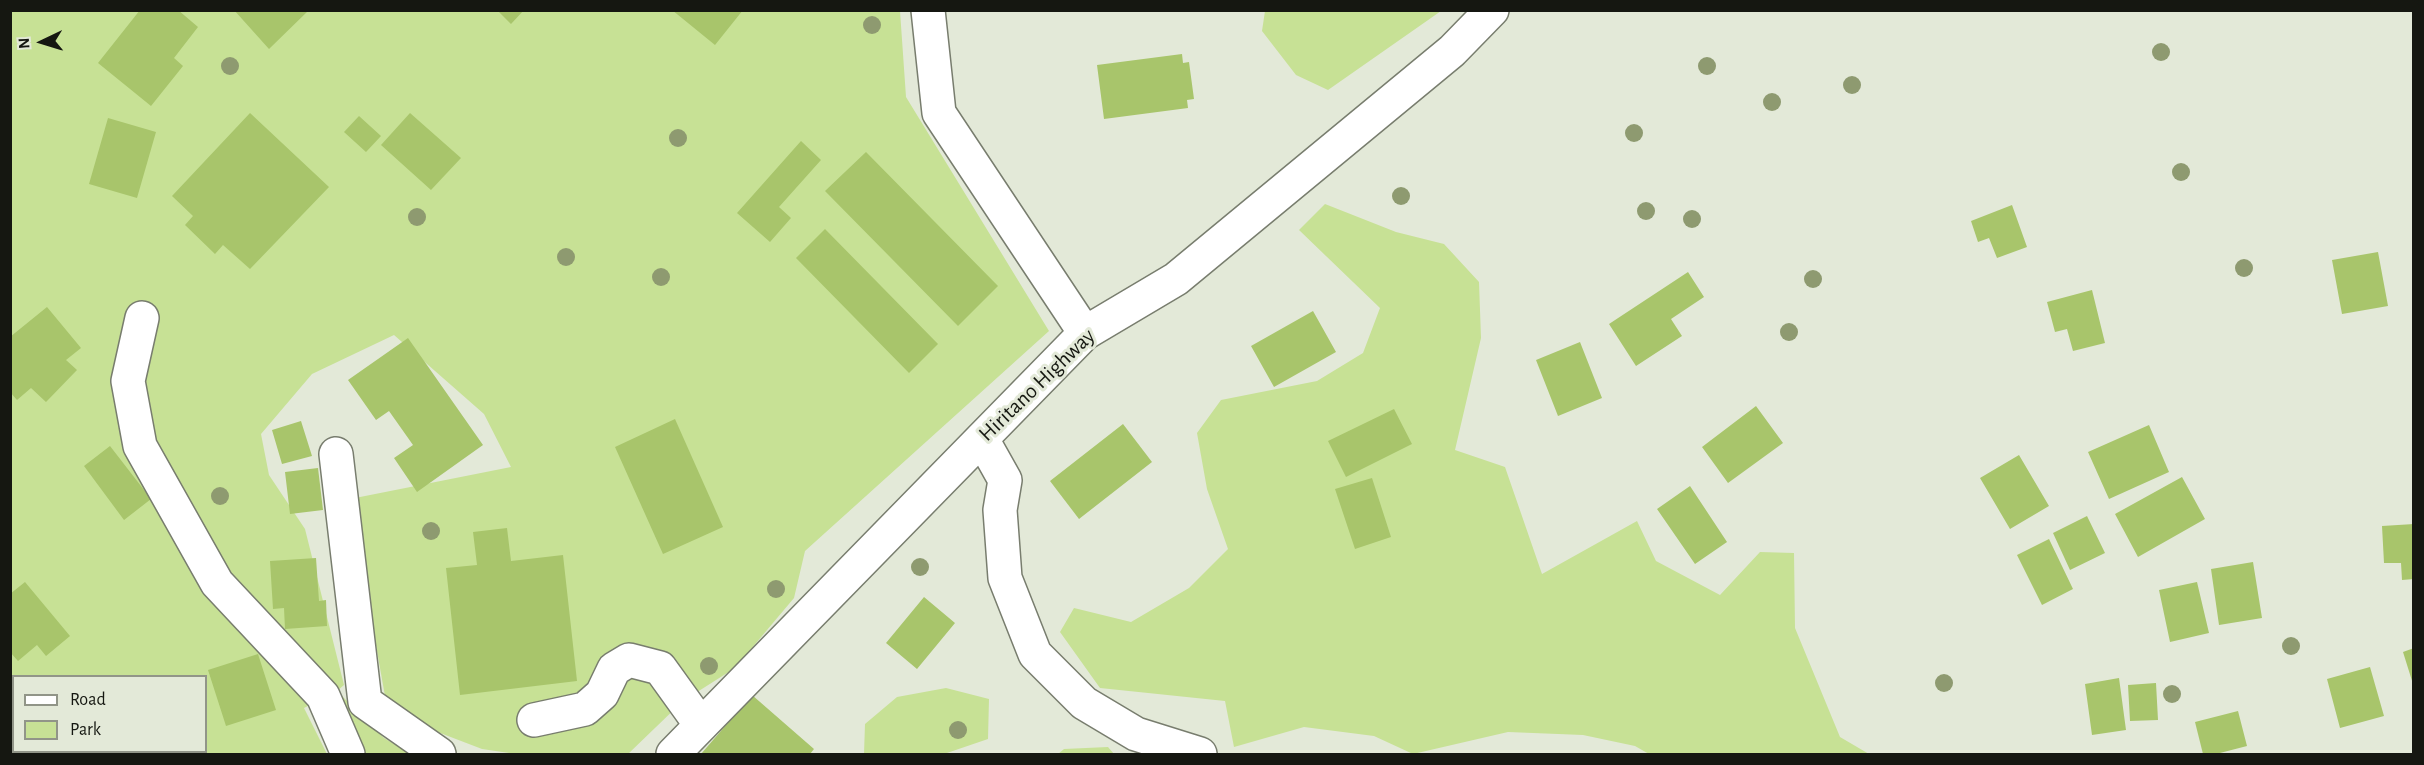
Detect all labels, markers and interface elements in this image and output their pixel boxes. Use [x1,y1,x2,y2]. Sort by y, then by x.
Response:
north arrow [12,12,72,72]
text: N [16,37,32,49]
street label: Hiritano Highway [973,323,1101,447]
legend [12,675,207,753]
text: Road [70,691,106,709]
text: Park [70,721,101,739]

